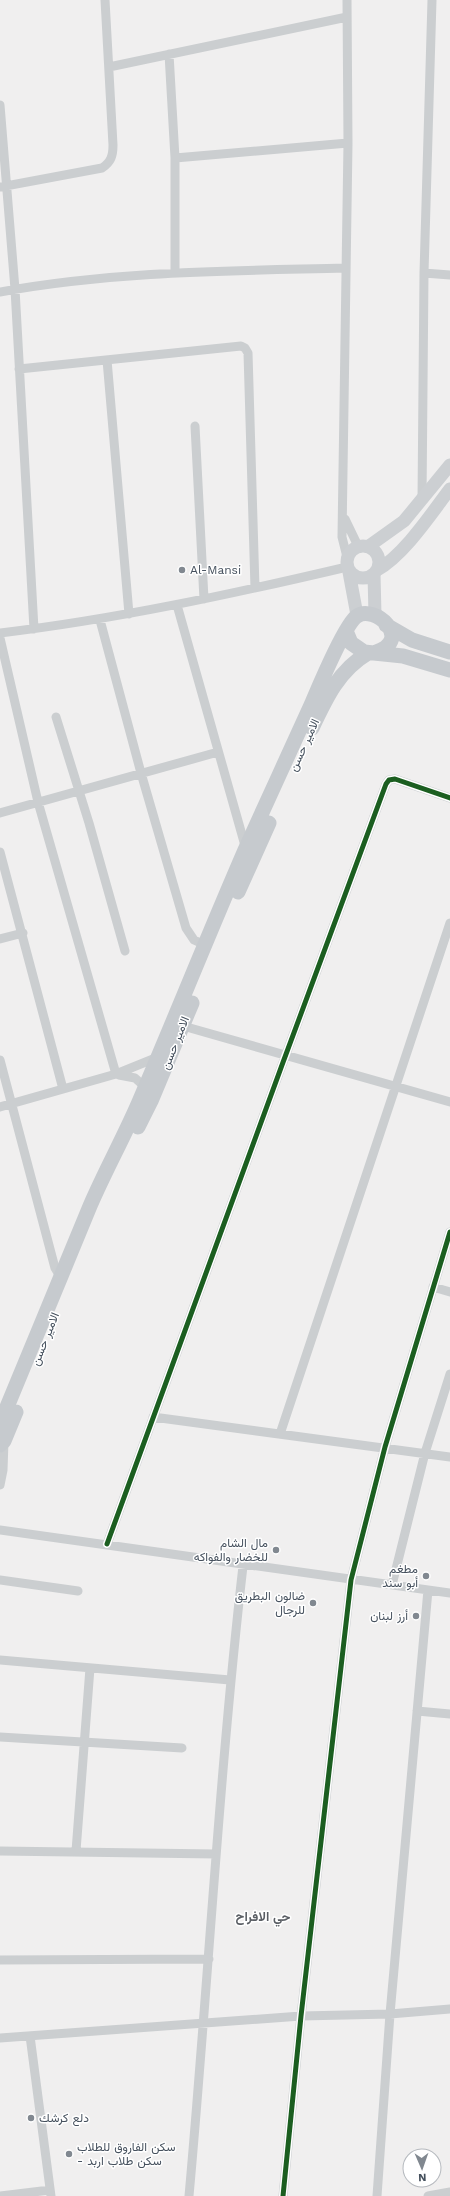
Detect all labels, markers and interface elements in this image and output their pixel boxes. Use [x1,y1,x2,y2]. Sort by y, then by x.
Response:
place label: Al-Mansi [190,563,241,577]
marker: Al-Mansi [177,565,187,575]
street label: الامير حسن [286,717,323,774]
street label: الامير حسن [158,1014,193,1072]
street label: الامير حسن [28,1310,63,1368]
place label: مال الشام للخضار والفواكه [194,1536,268,1565]
marker: مال الشام للخضار والفواكه [271,1545,281,1555]
place label: مطغم أبو سند [382,1562,418,1591]
marker: مطغم أبو سند [421,1571,431,1581]
place label: ضالون البطريق للرجال [235,1589,305,1618]
marker: ضالون البطريق للرجال [308,1598,318,1608]
place label: أرز لبنان [370,1609,408,1624]
marker: أرز لبنان [411,1611,421,1621]
district label: حي الافراح [236,1909,291,1927]
place label: دلع كرشك [39,2111,89,2127]
marker: دلع كرشك [26,2113,36,2123]
place label: سكن الفاروق للطلاب - سكن طلاب اربد [77,2140,175,2169]
north arrow [402,2148,442,2188]
marker: سكن الفاروق للطلاب - سكن طلاب اربد [64,2149,74,2159]
text: N [418,2171,427,2184]

